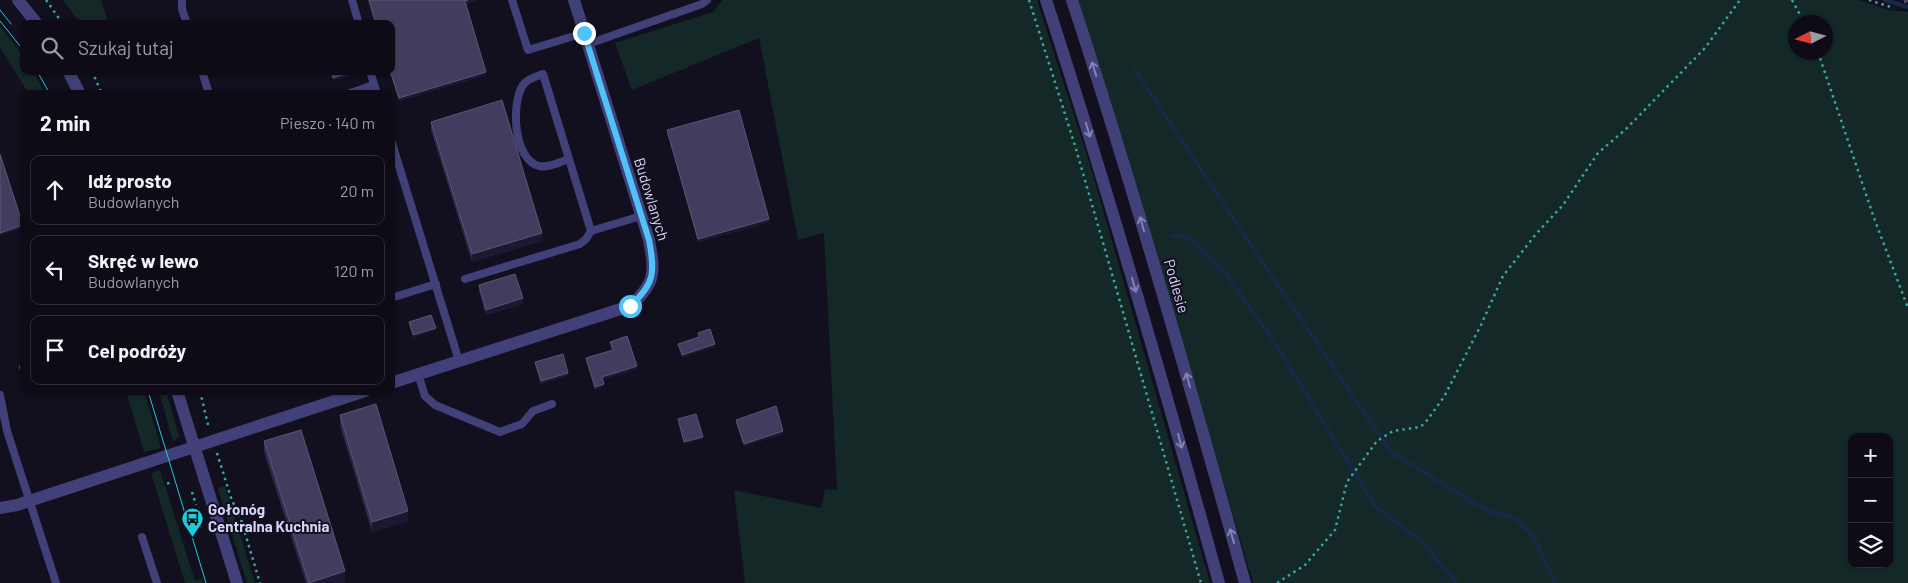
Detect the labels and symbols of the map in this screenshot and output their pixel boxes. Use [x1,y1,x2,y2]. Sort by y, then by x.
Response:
north arrow [1788,15,1833,60]
route end [573,22,596,45]
one-way arrow [1089,61,1098,77]
one-way arrow [1083,121,1093,137]
street label: Budowlanych [631,155,673,243]
one-way arrow [1137,216,1147,232]
street label: Podlesie [1161,257,1193,315]
one-way arrow [1130,277,1140,293]
route start [619,295,642,318]
one-way arrow [1183,372,1193,388]
one-way arrow [1175,433,1185,449]
place label: Gołonóg Centralna Kuchnia [208,500,329,535]
bus stop icon: Gołonóg Centralna Kuchnia [180,506,204,537]
one-way arrow [1227,528,1237,544]

